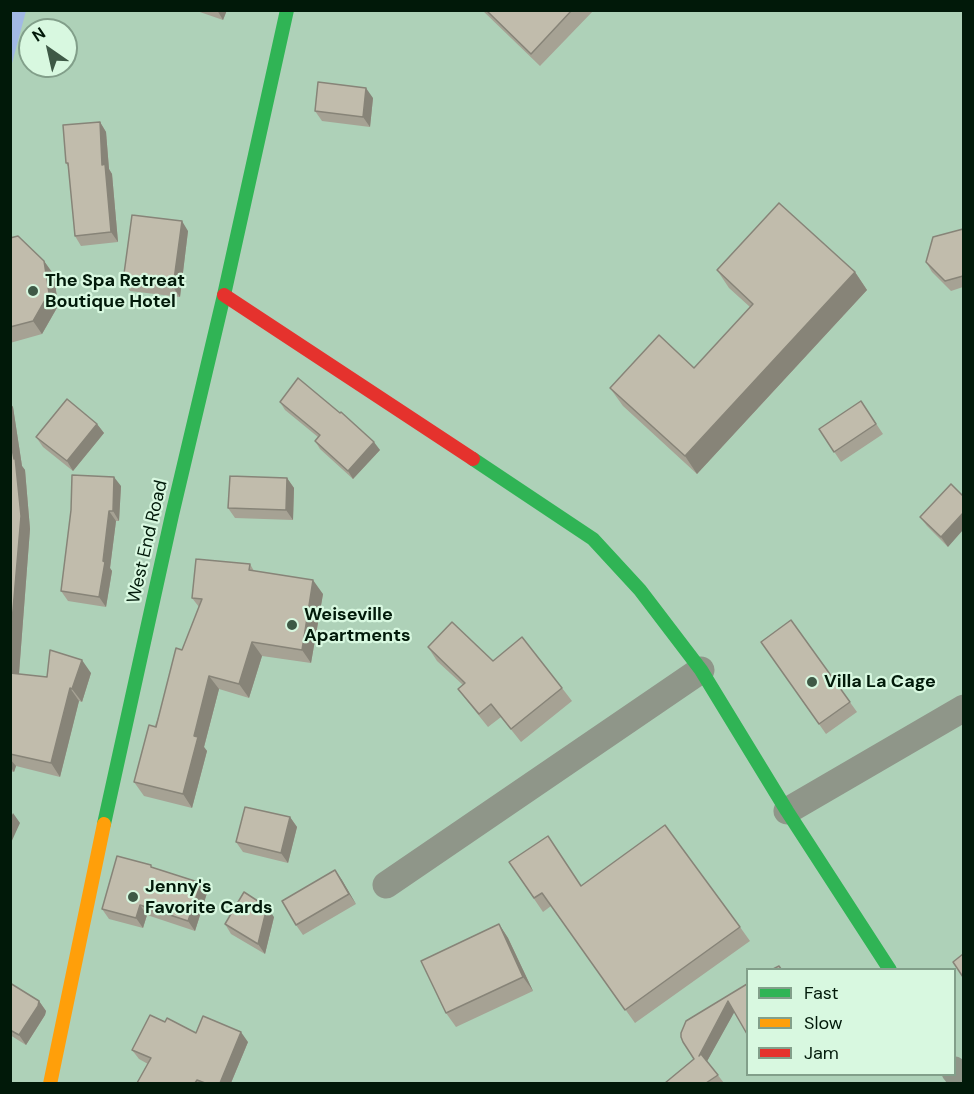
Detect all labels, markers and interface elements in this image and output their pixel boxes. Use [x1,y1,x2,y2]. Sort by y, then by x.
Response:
north arrow [18,18,78,78]
text: N [28,22,49,46]
place label: The Spa Retreat Boutique Hotel [45,270,185,312]
marker: The Spa Retreat Boutique Hotel [26,284,40,298]
street label: West End Road [123,478,173,606]
place label: Weiseville Apartments [304,604,411,646]
marker: Weiseville Apartments [285,618,299,632]
place label: Villa La Cage [824,671,936,693]
marker: Villa La Cage [805,675,819,689]
place label: Jenny's Favorite Cards [145,876,273,918]
marker: Jenny's Favorite Cards [126,890,140,904]
legend [746,968,956,1076]
text: Fast [804,981,839,1005]
text: Slow [804,1011,843,1035]
text: Jam [804,1041,839,1065]

